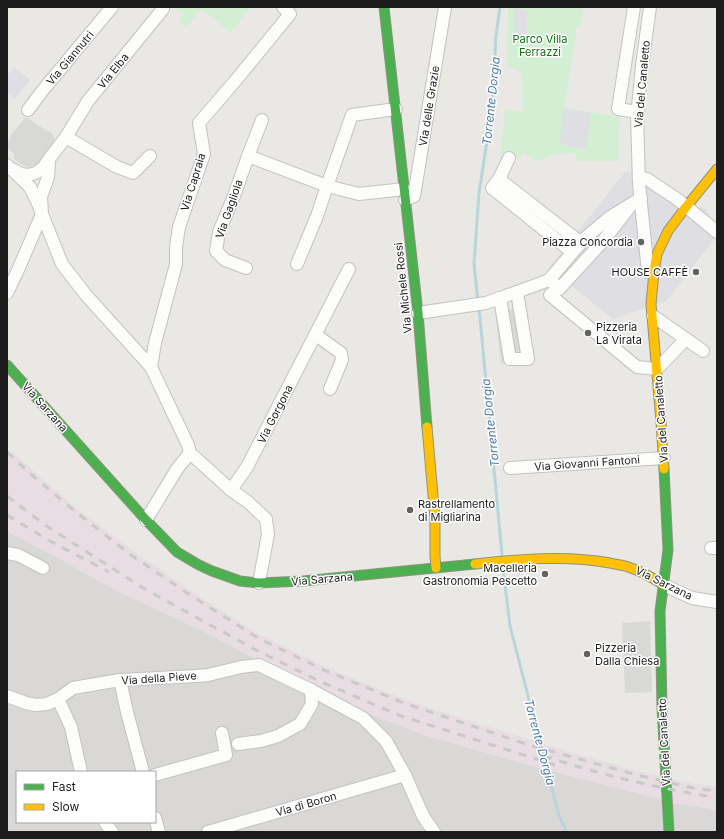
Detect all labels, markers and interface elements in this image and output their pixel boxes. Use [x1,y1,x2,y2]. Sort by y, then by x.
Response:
street label: Via Giannutri [43,28,97,88]
park label: Parco Villa Ferrazzi [513,32,567,59]
street label: Via del Canaletto [631,39,653,128]
street label: Via Elba [94,50,132,92]
water label: Torrente Dorgia [479,56,503,146]
street label: Via delle Grazie [416,65,442,147]
street label: Via Capraia [178,151,208,213]
street label: Via Gagliola [212,178,246,240]
place label: Piazza Concordia [542,235,633,249]
marker: Piazza Concordia [636,237,646,247]
street label: Via Michele Rossi [391,242,415,334]
place label: HOUSE CAFFÈ [611,265,688,279]
marker: HOUSE CAFFÈ [691,267,701,277]
place label: Pizzeria La Virata [596,320,642,347]
marker: Pizzeria La Virata [583,328,593,338]
street label: Via del Canaletto [651,374,671,463]
water label: Torrente Dorgia [478,378,502,468]
street label: Via Sarzana [19,379,71,435]
street label: Via Gorgona [254,382,296,446]
street label: Via Giovanni Fantoni [534,452,640,474]
place label: Rastrellamento di Migliarina [418,497,496,524]
marker: Rastrellamento di Migliarina [405,505,415,515]
place label: Macelleria Gastronomia Pescetto [423,561,537,588]
street label: Via Sarzana [633,563,695,603]
street label: Via Sarzana [291,569,353,589]
marker: Macelleria Gastronomia Pescetto [540,569,550,579]
place label: Pizzeria Dalla Chiesa [595,641,659,668]
marker: Pizzeria Dalla Chiesa [582,649,592,659]
street label: Via della Pieve [121,668,197,688]
water label: Torrente Dorgia [521,697,559,787]
street label: Via del Canaletto [655,697,673,786]
legend [16,771,156,823]
text: Fast [52,779,76,794]
street label: Via di Boron [274,789,338,819]
text: Slow [52,799,80,814]

